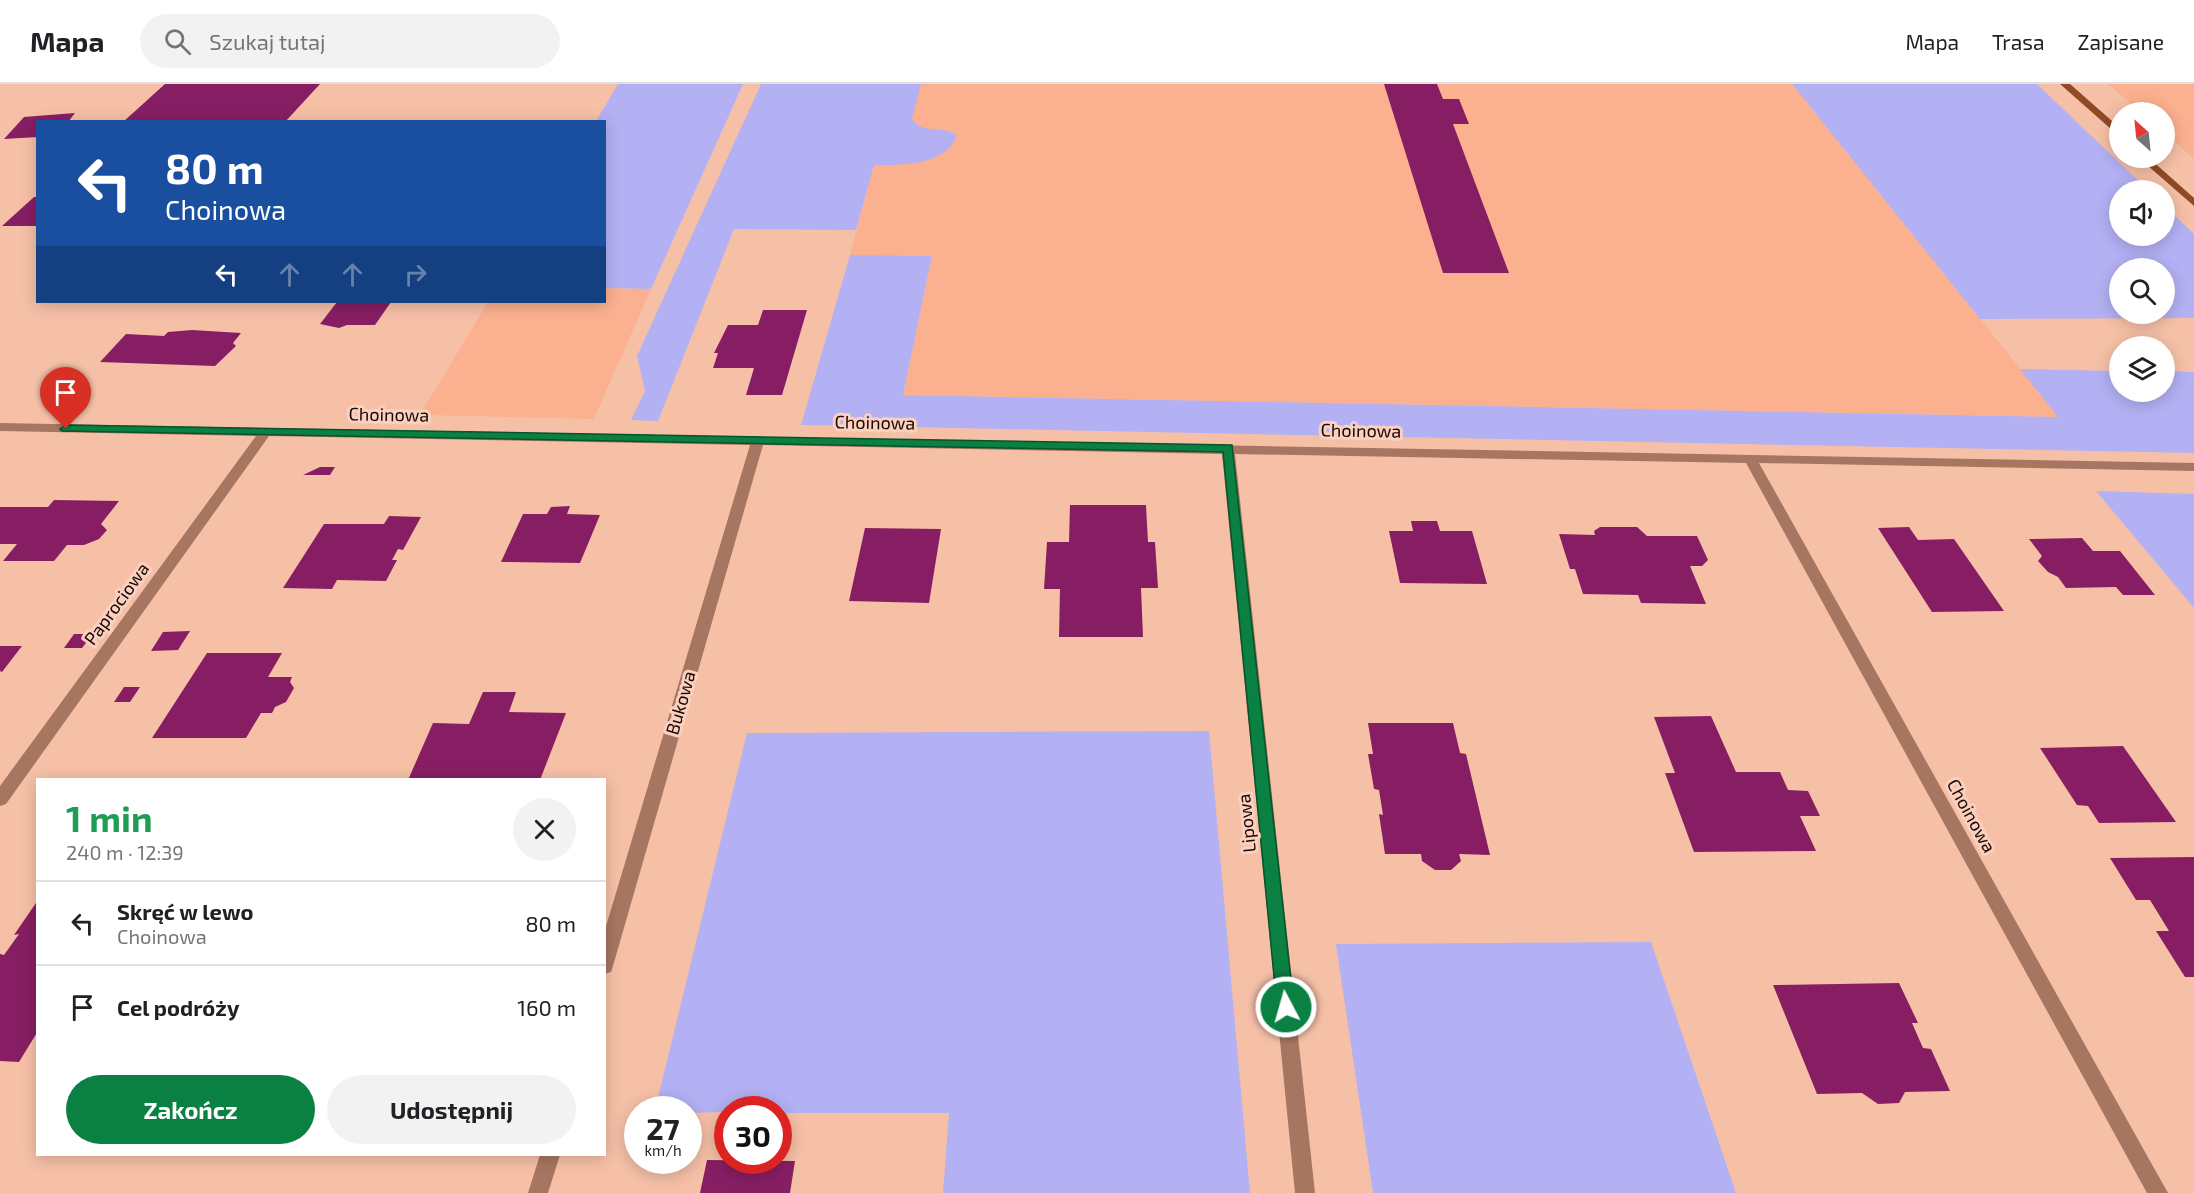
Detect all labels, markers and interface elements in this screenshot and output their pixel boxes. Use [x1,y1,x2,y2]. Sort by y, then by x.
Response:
search box [140,14,560,68]
text: Mapa [30,24,104,58]
icon: search [161,25,194,58]
text: Szukaj tutaj [209,28,326,54]
text: Mapa [1905,29,1959,54]
text: Trasa [1992,29,2045,54]
text: Zapisane [2078,29,2164,54]
north arrow [2109,102,2175,168]
map controls [2109,102,2175,402]
text: 80 m [165,142,264,192]
icon: left [66,144,144,222]
button: sound [2109,180,2175,246]
text: Choinowa [165,193,286,225]
icon: left [210,258,243,291]
icon: ahead [273,258,306,291]
icon: ahead [336,258,369,291]
icon: right [399,258,432,291]
button: search [2109,258,2175,324]
button: layers [2109,336,2175,402]
pin [40,367,91,429]
icon: arrive [49,376,82,409]
street label: Choinowa [348,402,430,426]
street label: Choinowa [834,410,916,434]
street label: Choinowa [1320,418,1402,442]
street label: Paprociowa [79,558,153,649]
street label: Bukowa [660,668,700,737]
street label: Choinowa [1943,775,2001,856]
street label: Lipowa [1232,793,1260,854]
text: 1 min [66,796,153,839]
button: close [513,798,576,861]
text: 240 m · 12:39 [66,840,184,864]
text: Skręć w lewo [117,898,254,924]
icon: left [66,907,99,940]
text: 80 m [525,910,576,936]
text: Choinowa [117,924,207,948]
position arrow [1254,975,1318,1039]
icon: arrive [66,991,99,1024]
text: Cel podróży [117,994,239,1020]
text: 160 m [517,994,576,1020]
button: Zakończ [66,1075,315,1144]
button: Udostępnij [327,1075,576,1144]
speed limit sign: 30 [714,1096,792,1174]
text: 27 [646,1110,680,1146]
text: km/h [644,1141,682,1159]

